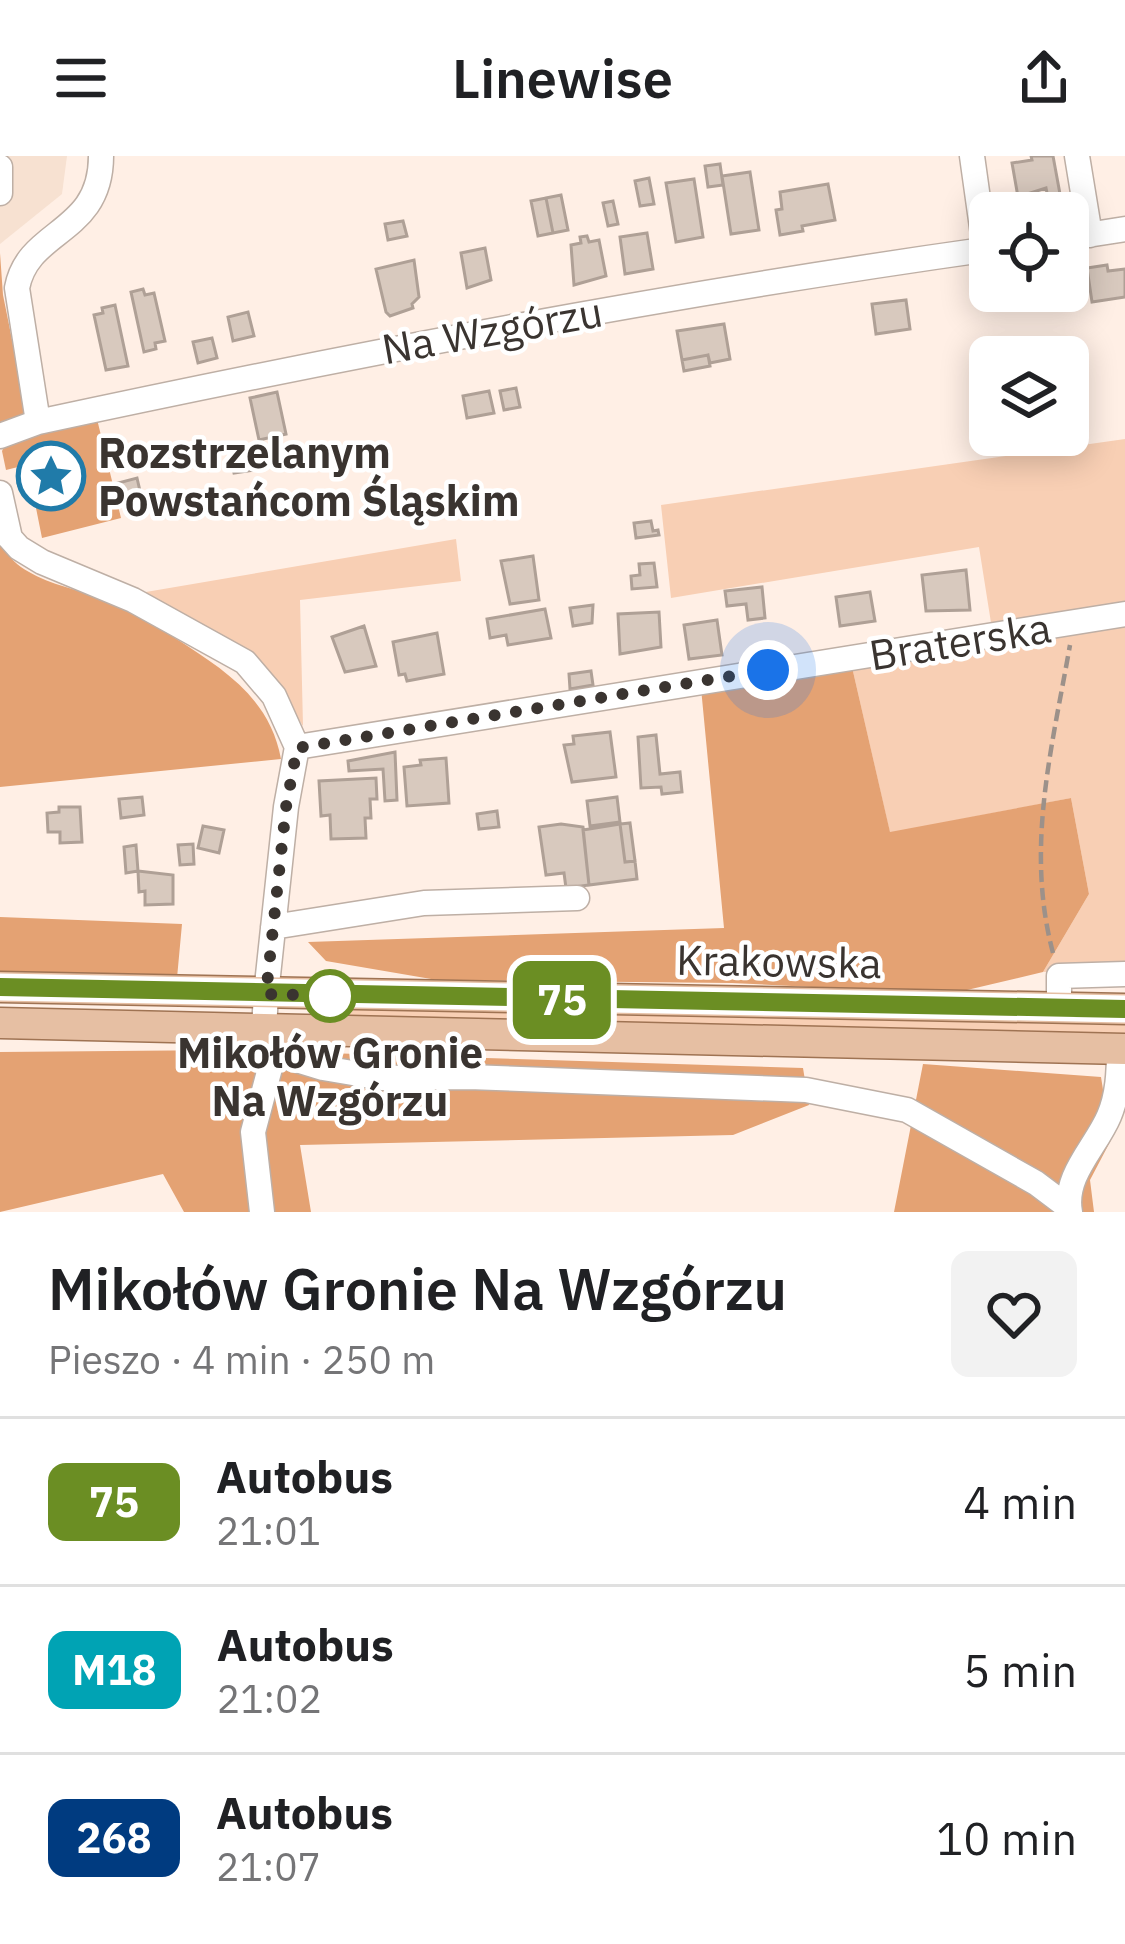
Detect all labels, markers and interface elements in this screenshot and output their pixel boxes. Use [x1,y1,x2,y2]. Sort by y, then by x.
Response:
text: Linewise [452,43,673,113]
icon: menu [48,45,114,111]
icon: share [1011,45,1077,111]
map controls [969,192,1089,456]
button: locate [969,192,1089,312]
street label: Na Wzgórzu [377,284,607,376]
button: layers [969,336,1089,456]
place label: Rozstrzelanym Powstańcom Śląskim [98,425,519,528]
place icon: Rozstrzelanym Powstańcom Śląskim [16,441,86,511]
street label: Braterska [865,600,1055,682]
your location [738,640,798,700]
street label: Krakowska [676,932,882,990]
line badge: 75 [508,961,616,1039]
marker: Mikołów Gronie Na Wzgórzu [305,971,355,1021]
text: 75 [537,972,587,1027]
place label: Mikołów Gronie Na Wzgórzu [177,1025,483,1128]
button: heart [951,1251,1077,1377]
text: Mikołów Gronie Na Wzgórzu [48,1252,787,1326]
text: Pieszo · 4 min · 250 m [48,1334,435,1385]
text: Autobus [216,1447,393,1505]
text: 4 min [963,1473,1077,1531]
text: 75 [89,1474,139,1529]
text: 21:01 [216,1505,321,1556]
text: Autobus [217,1615,394,1673]
text: 5 min [963,1641,1077,1699]
text: M18 [72,1642,157,1697]
text: 21:02 [217,1673,322,1724]
text: Autobus [216,1783,393,1841]
text: 10 min [936,1809,1077,1867]
text: 268 [76,1810,152,1865]
text: 21:07 [216,1841,321,1892]

